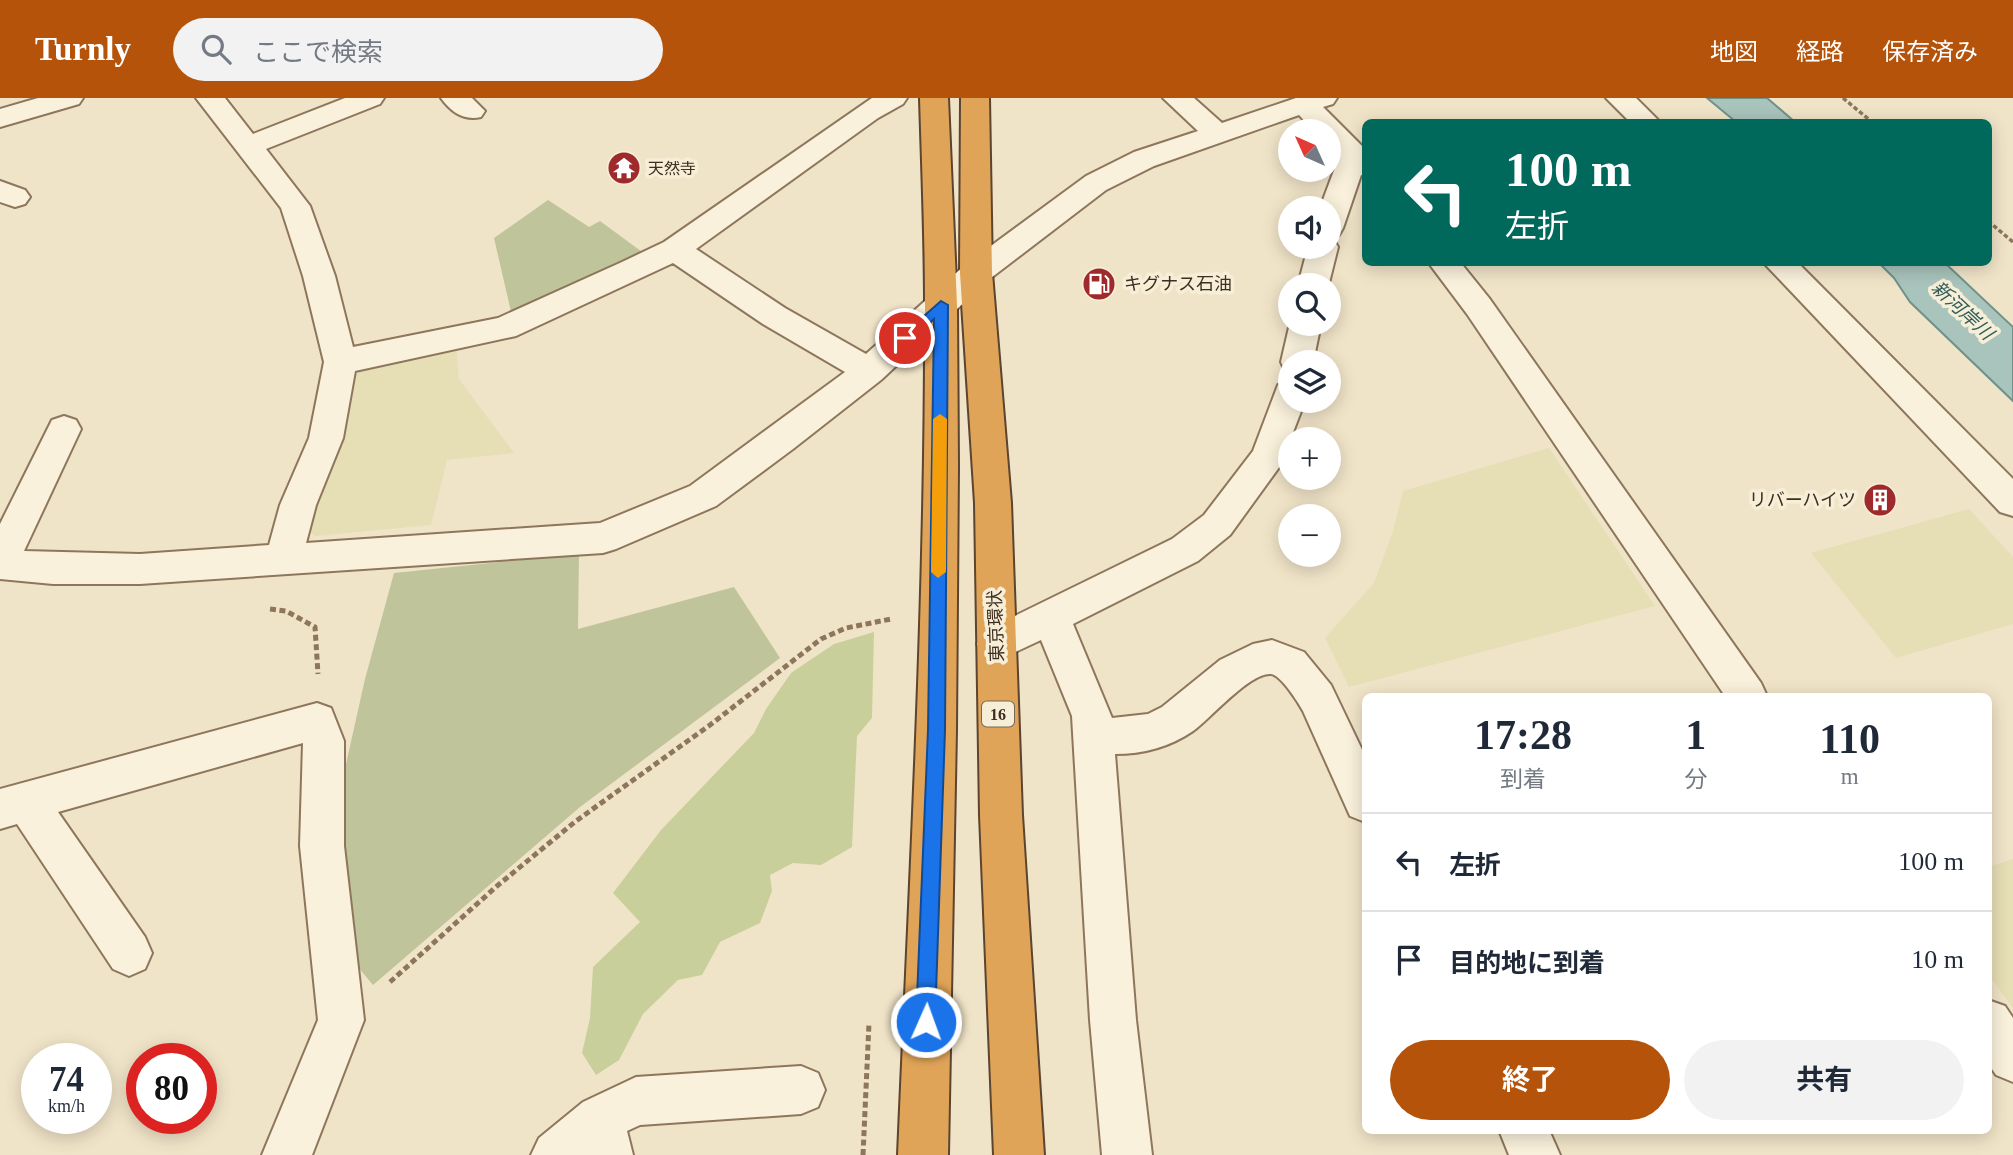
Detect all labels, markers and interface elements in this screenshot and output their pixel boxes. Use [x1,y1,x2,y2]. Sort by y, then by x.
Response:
search box [173,18,663,81]
icon: search [197,30,235,68]
text: Turnly [35,31,131,67]
text: ここで検索 [253,38,383,67]
text: 地図 [1710,39,1758,65]
text: 経路 [1796,39,1844,65]
text: 保存済み [1882,39,1978,65]
north arrow [1278,119,1340,182]
map controls [1278,119,1341,567]
text: 100 m [1505,142,1632,197]
icon: left [1390,147,1481,238]
temple icon: 天然寺 [605,149,643,187]
place label: 天然寺 [648,160,696,177]
button: sound [1278,196,1341,259]
text: 左折 [1505,208,1569,244]
fuel station icon: キグナス石油 [1080,265,1118,303]
button: search [1278,273,1341,336]
place label: キグナス石油 [1124,274,1232,294]
water label: 新河岸川 [1928,277,1999,345]
pin [875,308,935,368]
icon: arrive [886,319,924,357]
button: layers [1278,350,1341,413]
button: + [1278,427,1341,490]
building icon: リバーハイツ [1861,481,1899,519]
place label: リバーハイツ [1749,490,1856,510]
button: − [1278,504,1341,567]
street label: 東京環状 [985,590,1007,662]
road number: 16 [982,702,1014,726]
text: 17:28 [1474,712,1572,758]
text: 1 [1685,712,1706,758]
text: 110 [1819,716,1880,762]
text: m [1841,764,1859,789]
text: 到着 [1500,767,1546,792]
text: 分 [1684,767,1707,792]
icon: left [1390,843,1428,881]
text: 100 m [1898,847,1964,876]
text: 左折 [1449,851,1501,880]
icon: arrive [1390,941,1428,979]
text: 10 m [1911,945,1964,974]
text: 目的地に到着 [1449,949,1605,978]
position arrow [889,985,963,1059]
button: 終了 [1390,1040,1670,1120]
button: 共有 [1684,1040,1964,1120]
speed limit sign: 80 [126,1043,217,1134]
text: 74 [49,1060,84,1099]
text: km/h [48,1096,85,1116]

